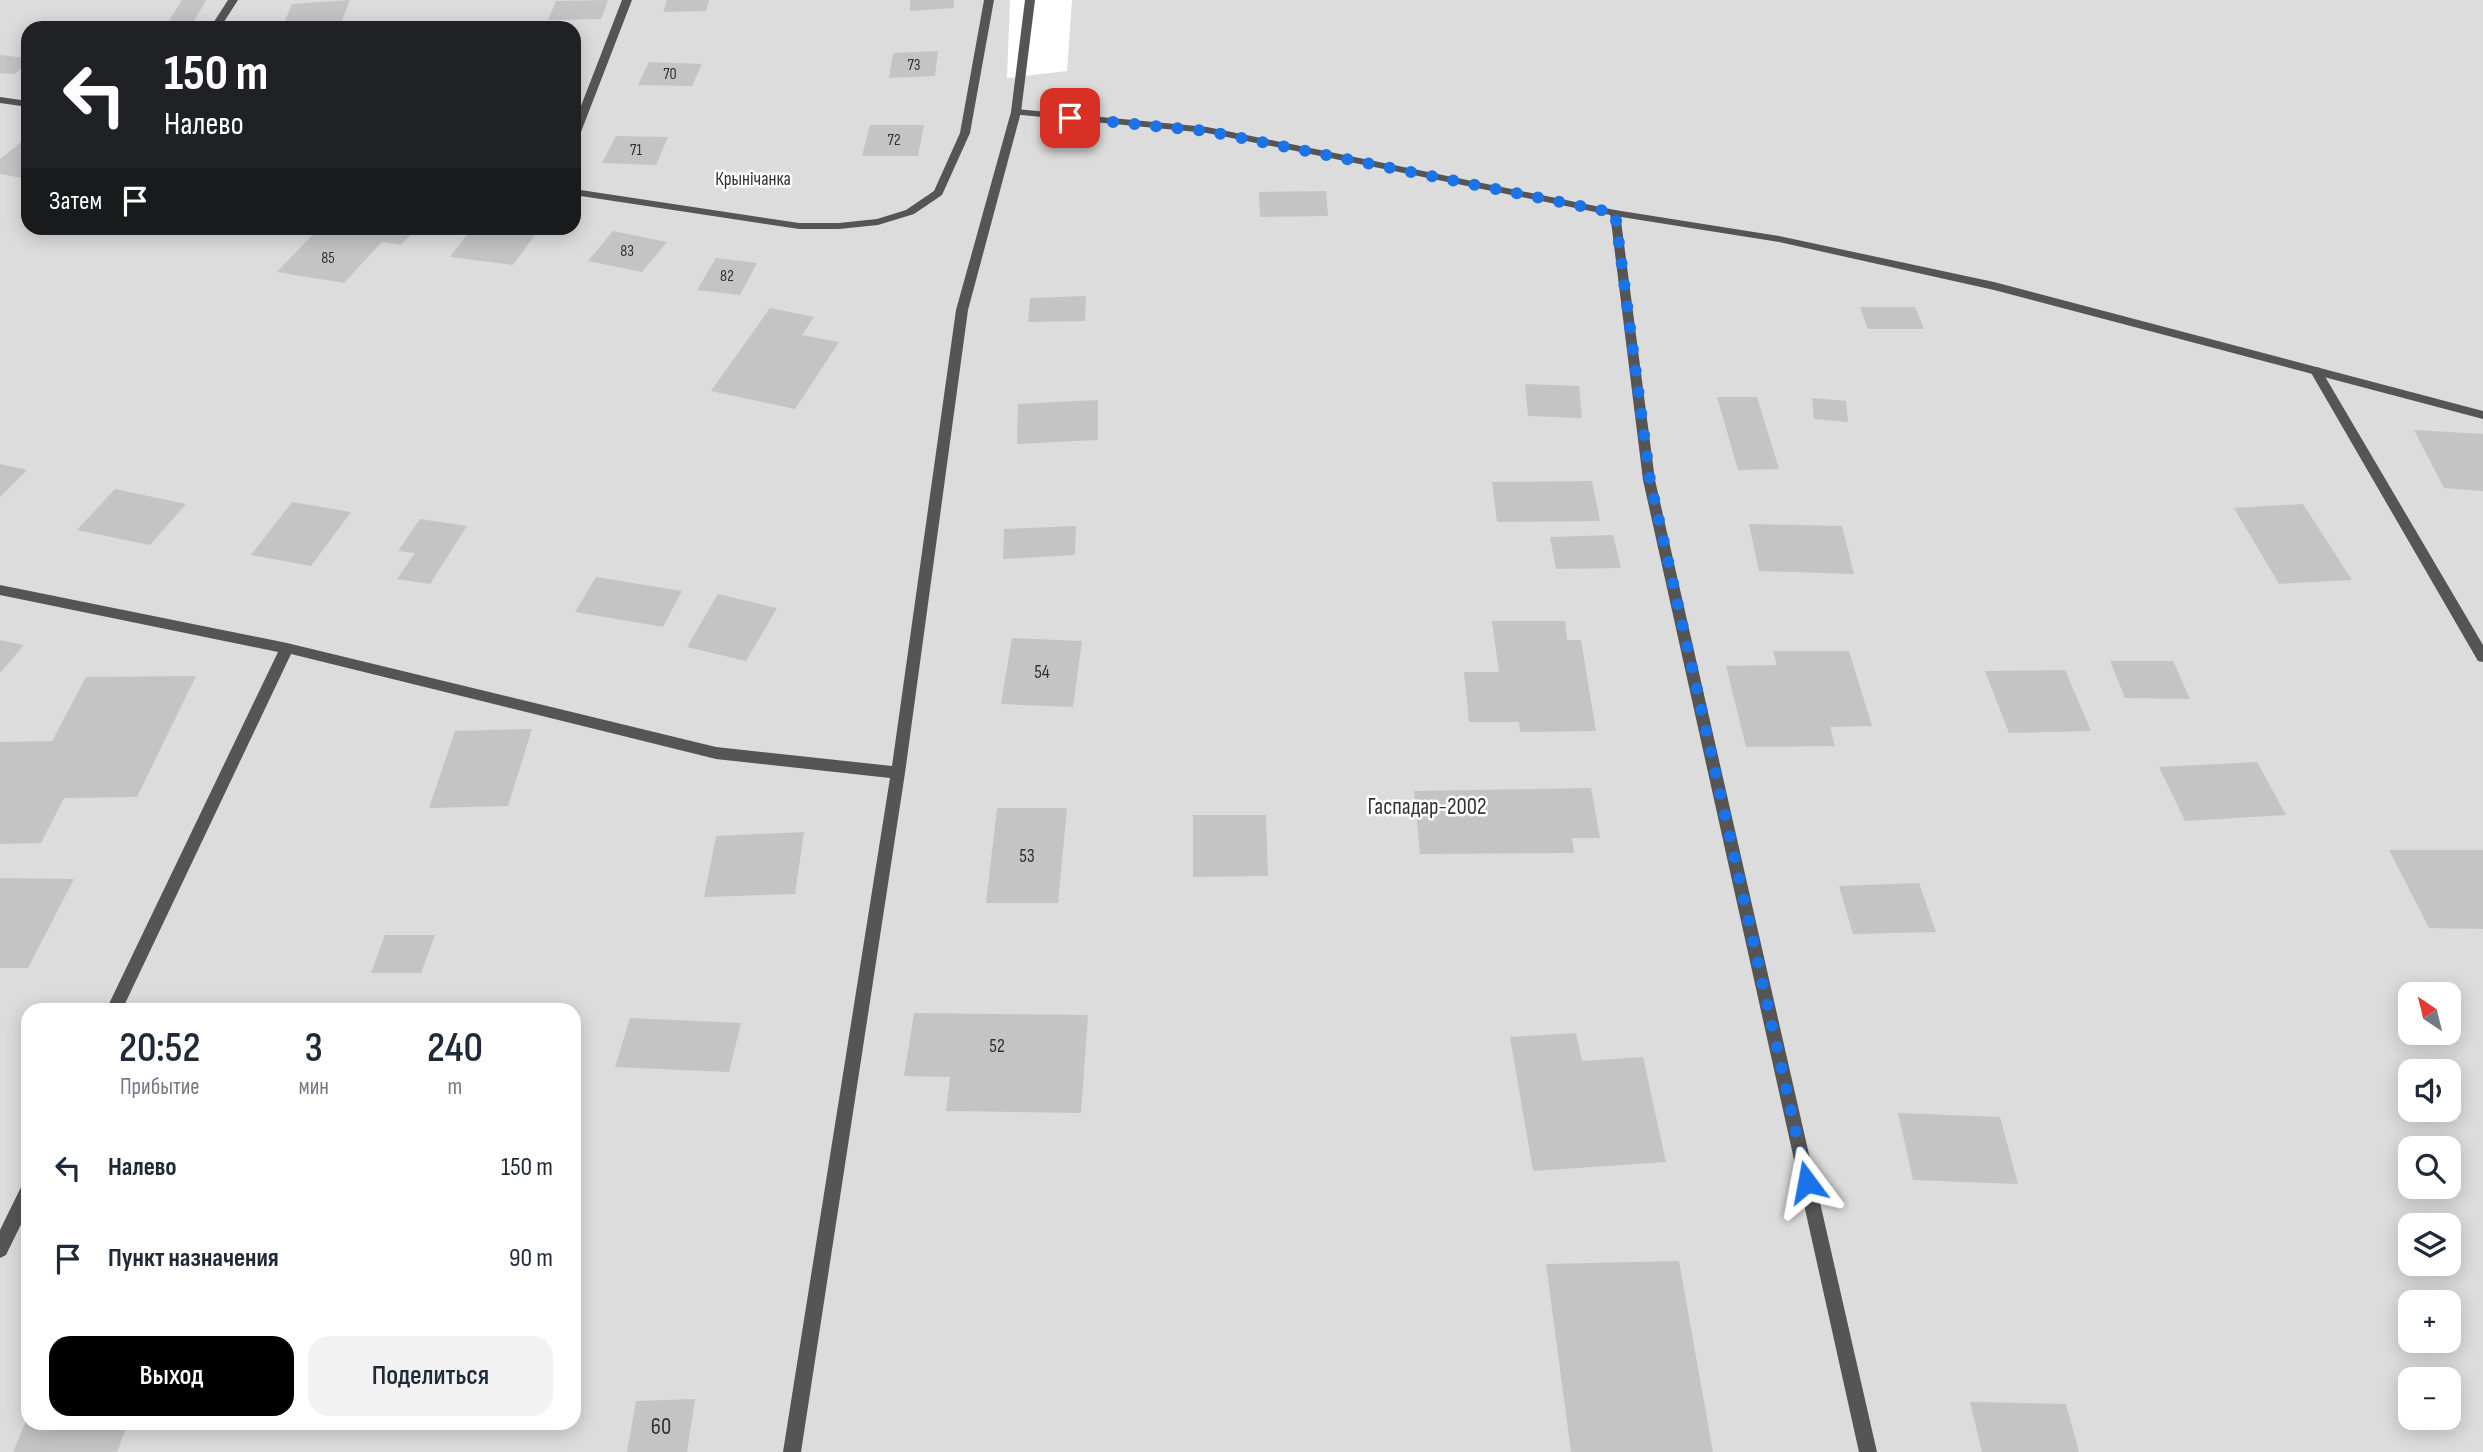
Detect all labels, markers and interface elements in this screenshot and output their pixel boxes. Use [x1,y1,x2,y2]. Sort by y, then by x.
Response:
text: 150 m [164,45,268,104]
icon: left [49,49,140,140]
house number: 73 [907,56,921,75]
house number: 70 [663,65,677,84]
pin [1040,88,1100,148]
icon: arrive [1051,99,1089,137]
text: Налево [164,105,244,144]
house number: 72 [888,131,900,150]
house number: 71 [630,141,642,160]
park label: Крынічанка [715,168,791,191]
icon: arrive [116,182,154,220]
text: Затем [49,186,102,217]
house number: 83 [620,242,634,261]
house number: 85 [321,249,335,268]
house number: 82 [720,267,734,286]
house number: 54 [1034,661,1050,684]
park label: Гаспадар-2002 [1367,793,1487,821]
house number: 53 [1019,845,1035,868]
north arrow [2398,982,2460,1045]
map controls [2398,982,2461,1430]
text: 20:52 [119,1023,200,1074]
text: 3 [305,1023,323,1074]
text: 240 [427,1023,483,1074]
house number: 52 [989,1035,1005,1058]
button: sound [2398,1059,2461,1122]
text: Прибытие [120,1073,200,1101]
text: мин [298,1073,329,1101]
text: m [448,1073,462,1101]
button: search [2398,1136,2461,1199]
position arrow [1770,1145,1844,1219]
icon: left [49,1149,87,1187]
text: Налево [108,1152,177,1183]
text: 150 m [501,1152,553,1183]
button: layers [2398,1213,2461,1276]
icon: arrive [49,1240,87,1278]
text: Пункт назначения [108,1243,279,1274]
text: 90 m [509,1243,553,1274]
button: + [2398,1290,2461,1353]
button: Выход [49,1336,294,1416]
button: Поделиться [308,1336,553,1416]
button: − [2398,1367,2461,1430]
house number: 60 [651,1413,671,1441]

